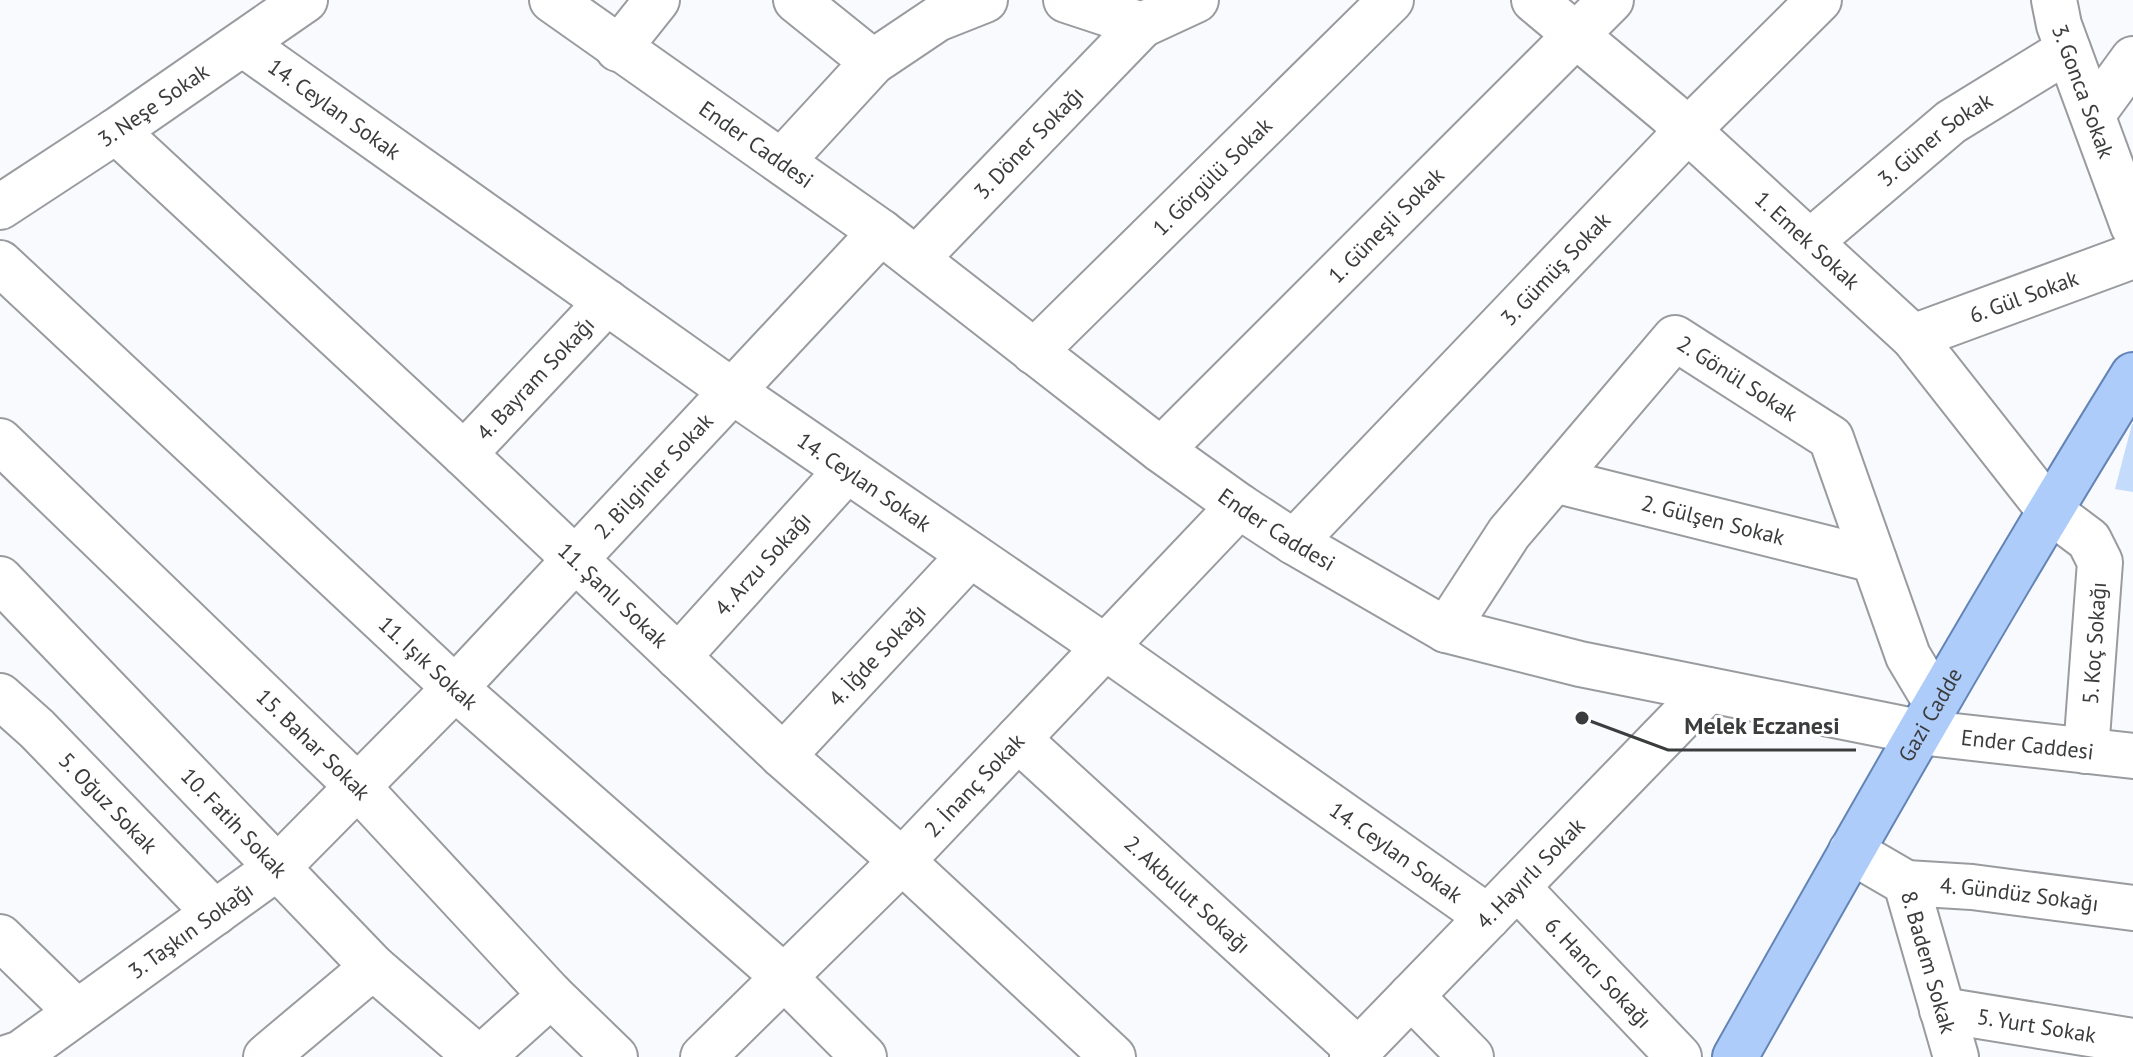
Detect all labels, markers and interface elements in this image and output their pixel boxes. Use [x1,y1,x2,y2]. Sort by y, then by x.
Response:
street label: 3. Gonca Sokak [2046,20,2121,162]
street label: 14. Ceylan Sokak [262,52,407,166]
street label: 3. Neşe Sokak [92,57,214,153]
street label: 3. Döner Sokağı [968,80,1089,205]
street label: 3. Güner Sokak [1872,86,1998,192]
street label: Ender Caddesi [694,94,819,194]
street label: 1. Görgülü Sokak [1146,111,1278,242]
street label: 1. Güneşli Sokak [1322,161,1450,289]
street label: 1. Emek Sokak [1749,185,1866,296]
street label: 3. Gümüş Sokak [1494,206,1616,331]
street label: 6. Gül Sokak [1965,263,2082,329]
street label: 4. Bayram Sokağı [470,310,600,446]
street label: 2. Gönül Sokak [1672,329,1803,427]
street label: 2. Bilginler Sokak [588,407,719,545]
street label: 14. Ceylan Sokak [792,426,937,538]
street label: Ender Caddesi [1213,482,1340,577]
street label: 2. Gülşen Sokak [1639,488,1788,551]
street label: 4. Arzu Sokağı [708,506,817,621]
street label: 11. Şanlı Sokak [552,536,674,654]
street label: 5. Koç Sokağı [2076,581,2112,705]
street label: 4. İğde Sokağı [822,598,932,712]
street label: 11. Işık Sokak [373,610,484,716]
street label: Gazi Cadde [1892,663,1968,767]
street label: 15. Bahar Sokak [250,682,377,806]
callout: Melek Eczanesi [1668,702,1856,750]
text: Melek Eczanesi [1684,710,1840,741]
street label: Ender Caddesi [1960,723,2095,766]
street label: 2. İnanç Sokak [918,727,1030,843]
street label: 5. Oğuz Sokak [53,746,164,859]
street label: 10. Fatih Sokak [175,762,294,884]
street label: 14. Ceylan Sokak [1324,796,1468,909]
street label: 4. Hayırlı Sokak [1470,812,1591,935]
street label: 2. Akbulut Sokağı [1119,829,1257,959]
street label: 4. Gündüz Sokağı [1939,871,2100,917]
street label: 3. Taşkın Sokağı [123,876,258,985]
street label: 8. Badem Sokak [1895,888,1963,1037]
street label: 6. Hancı Sokağı [1539,911,1658,1034]
street label: 5. Yurt Sokak [1975,1002,2099,1049]

